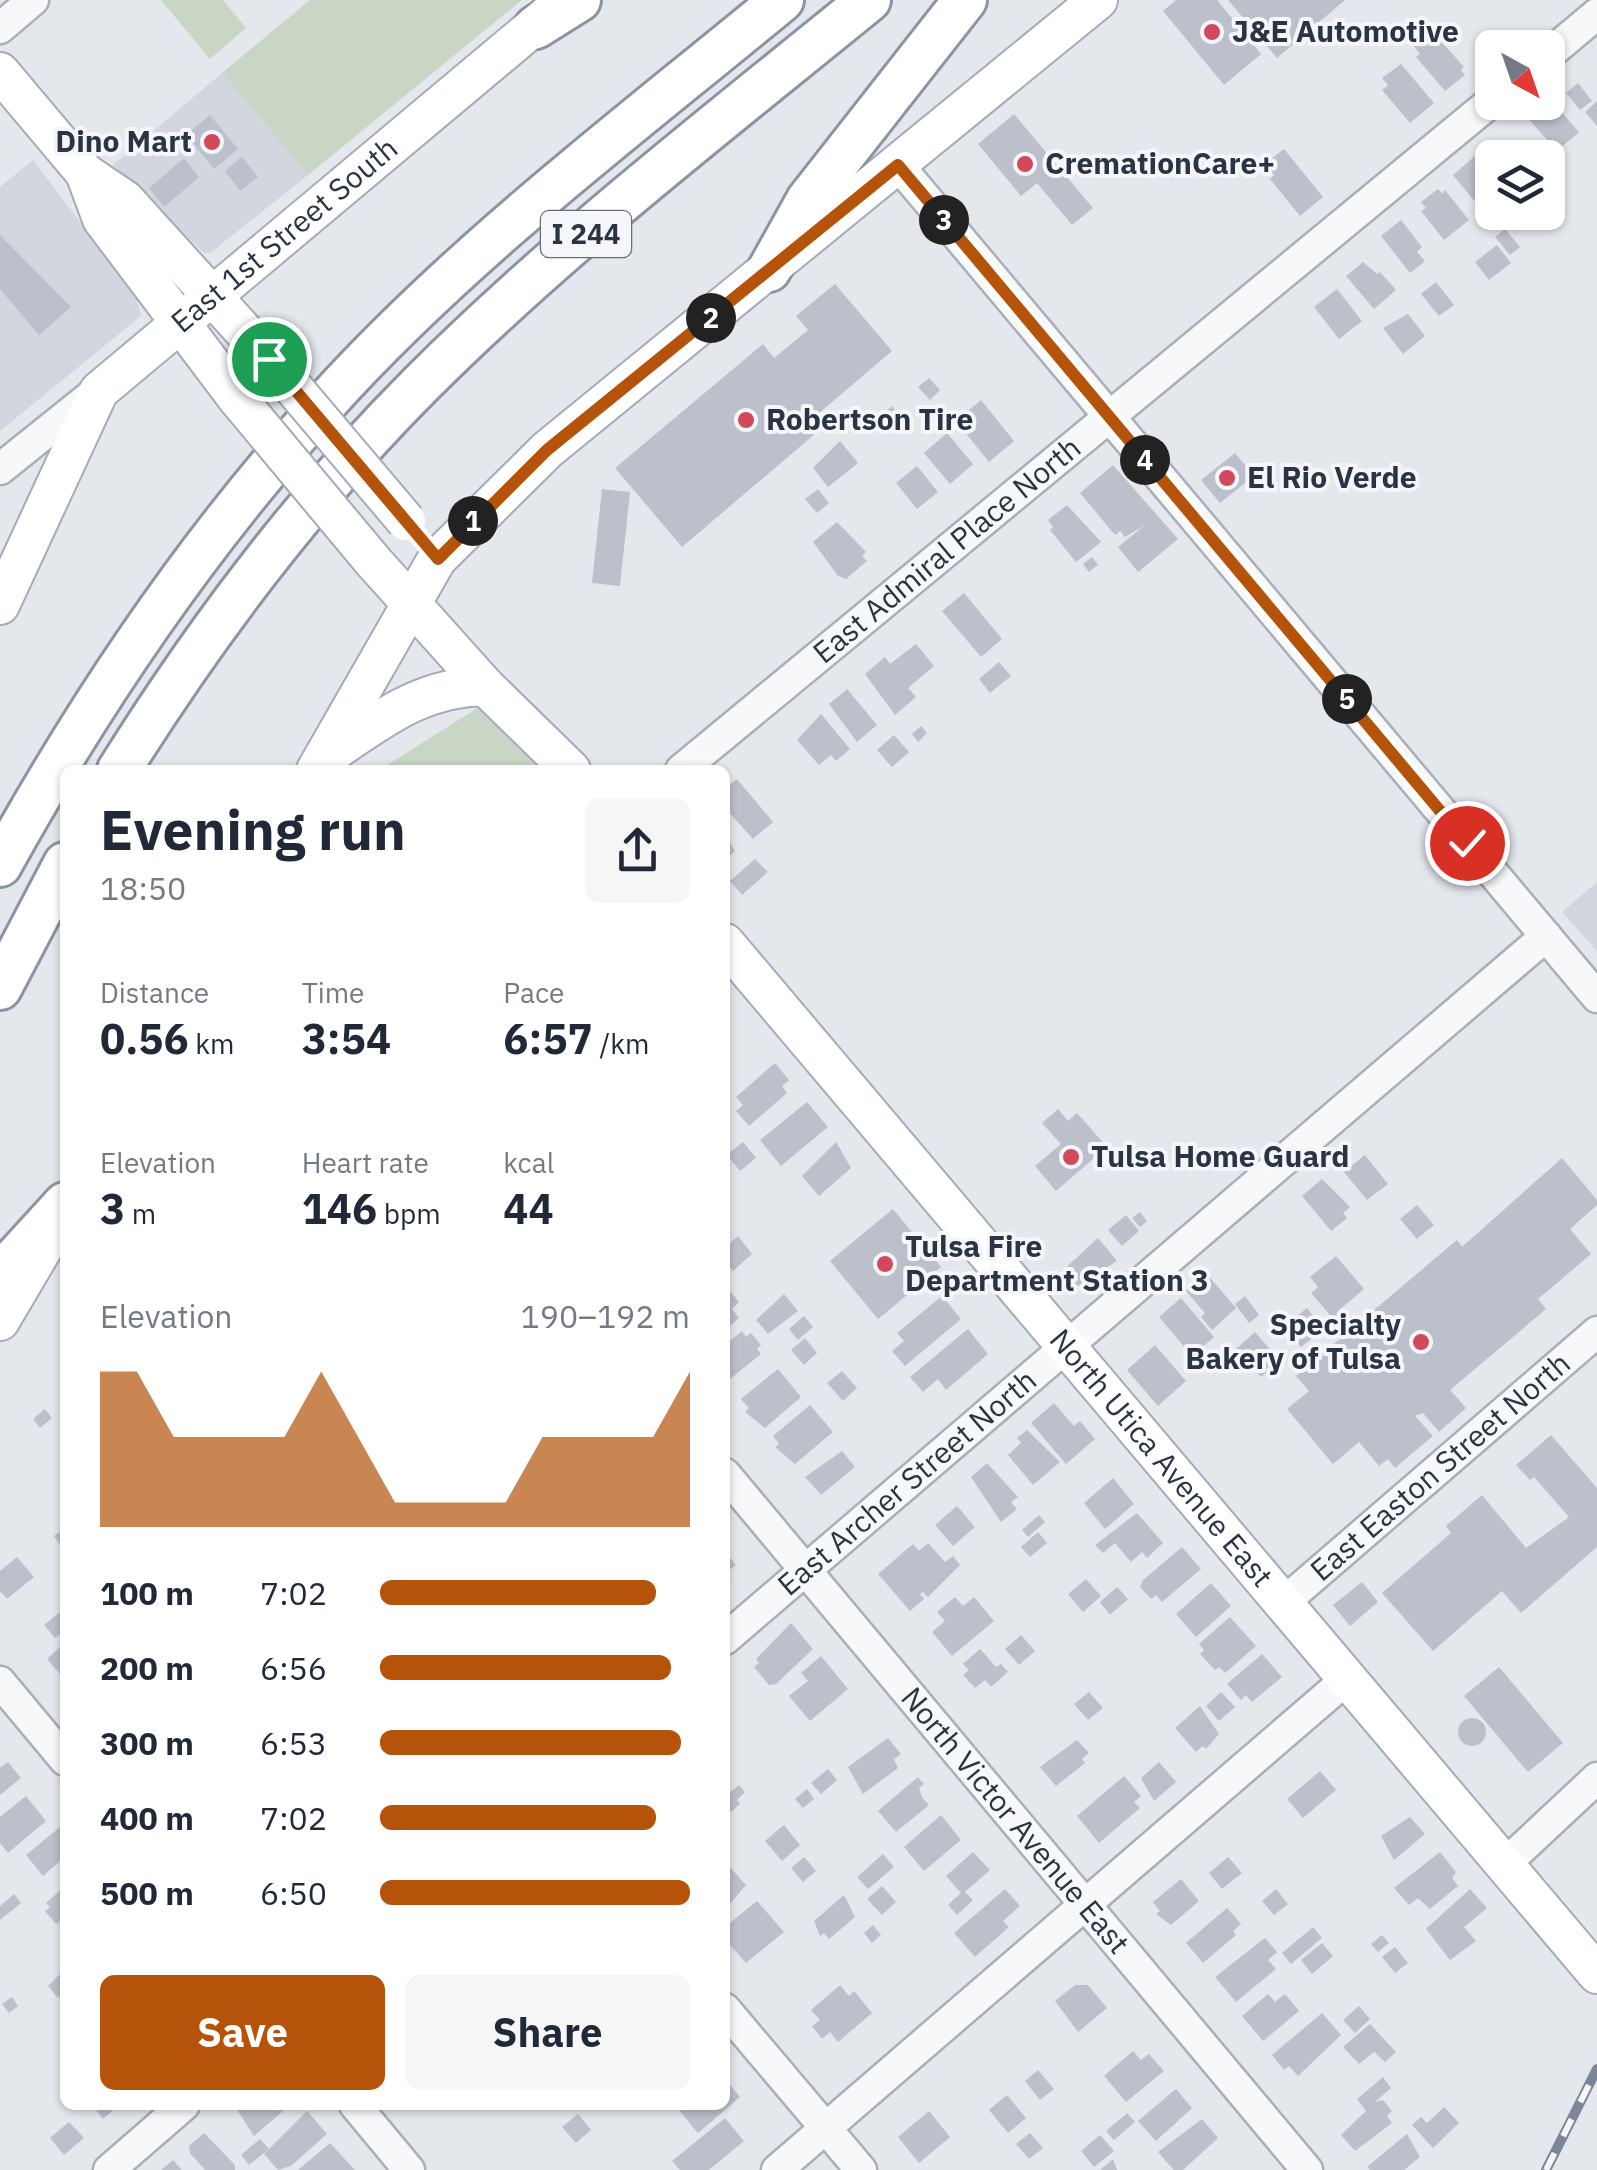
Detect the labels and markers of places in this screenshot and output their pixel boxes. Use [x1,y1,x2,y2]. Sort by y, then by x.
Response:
place label: J&E Automotive [1232,11,1459,50]
marker: J&E Automotive [1201,21,1223,43]
place label: Dino Mart [55,121,192,160]
marker: Dino Mart [201,131,223,153]
place label: CremationCare+ [1045,143,1275,182]
marker: CremationCare+ [1014,153,1036,175]
pin: 3 [919,195,969,245]
pin: 2 [686,293,736,343]
pin [227,317,312,402]
place label: Robertson Tire [766,399,973,438]
marker: Robertson Tire [735,409,757,431]
pin: 4 [1120,435,1170,485]
place label: El Rio Verde [1247,457,1417,496]
marker: El Rio Verde [1216,467,1238,489]
pin: 1 [448,496,498,546]
pin: 5 [1322,674,1372,724]
pin [1425,801,1510,886]
place label: Tulsa Home Guard [1091,1136,1350,1175]
marker: Tulsa Home Guard [1060,1146,1082,1168]
place label: Tulsa Fire Department Station 3 [905,1226,1209,1299]
marker: Tulsa Fire Department Station 3 [874,1253,896,1275]
place label: Specialty Bakery of Tulsa [1185,1304,1401,1377]
marker: Specialty Bakery of Tulsa [1410,1331,1432,1353]

